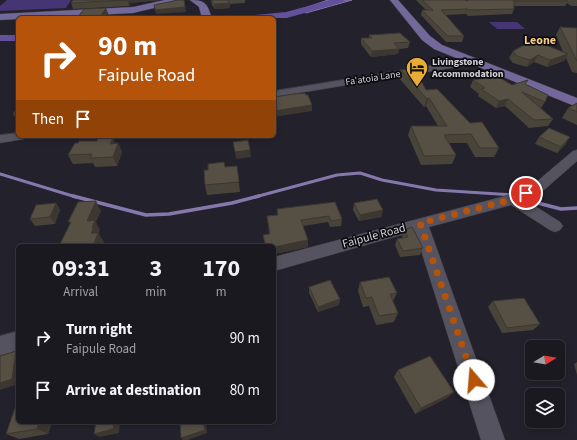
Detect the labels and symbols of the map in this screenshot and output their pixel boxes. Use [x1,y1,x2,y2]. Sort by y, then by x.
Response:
district label: Leone [524,32,556,49]
hotel icon: Livingstone Accommodation [404,55,430,88]
place label: Livingstone Accommodation [431,55,504,81]
street label: Fa'atoia Lane [344,67,402,89]
pin [509,176,543,210]
street label: Faipule Road [340,219,408,253]
north arrow [525,340,565,380]
position arrow [453,359,495,401]

